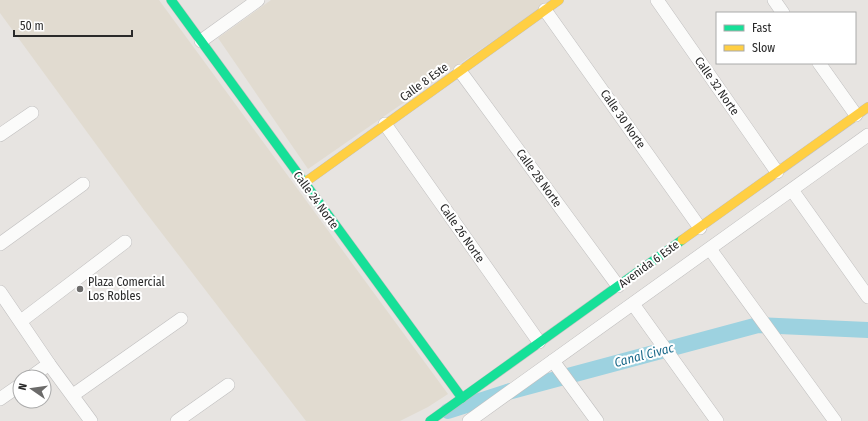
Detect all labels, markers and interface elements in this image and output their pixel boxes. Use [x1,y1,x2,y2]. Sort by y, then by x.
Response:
scale bar [14,12,132,38]
legend [716,12,856,64]
text: 50 m [20,19,44,33]
text: Fast [752,21,771,35]
text: Slow [752,41,775,55]
street label: Calle 32 Norte [692,54,742,118]
street label: Calle 8 Este [397,60,451,104]
street label: Calle 30 Norte [598,87,648,151]
street label: Calle 28 Norte [513,146,565,210]
street label: Calle 24 Norte [290,168,342,232]
street label: Calle 26 Norte [437,201,487,265]
street label: Avenida 6 Este [616,237,682,291]
place label: Plaza Comercial Los Robles [88,275,165,303]
marker: Plaza Comercial Los Robles [75,284,85,294]
water label: Canal Civac [613,340,676,370]
north arrow [12,369,52,409]
text: N [16,382,30,392]

